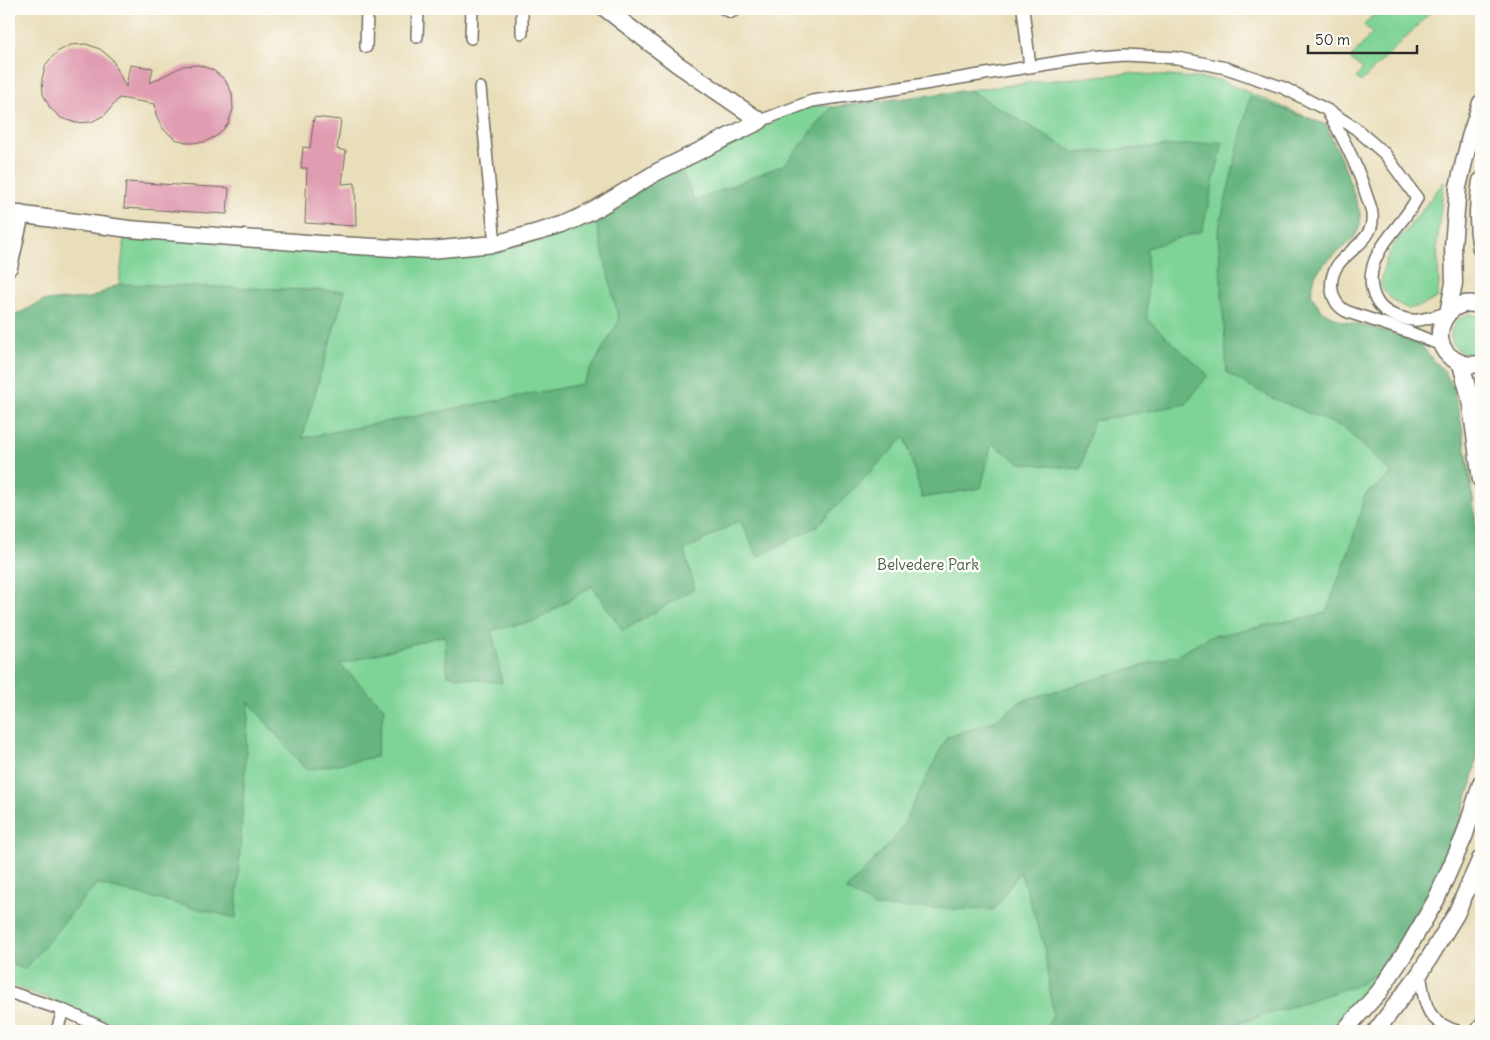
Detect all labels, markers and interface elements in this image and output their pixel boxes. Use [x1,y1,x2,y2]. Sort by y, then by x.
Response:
scale bar [1308,22,1416,54]
text: 50 m [1315,30,1350,49]
park label: Belvedere Park [877,555,979,574]

